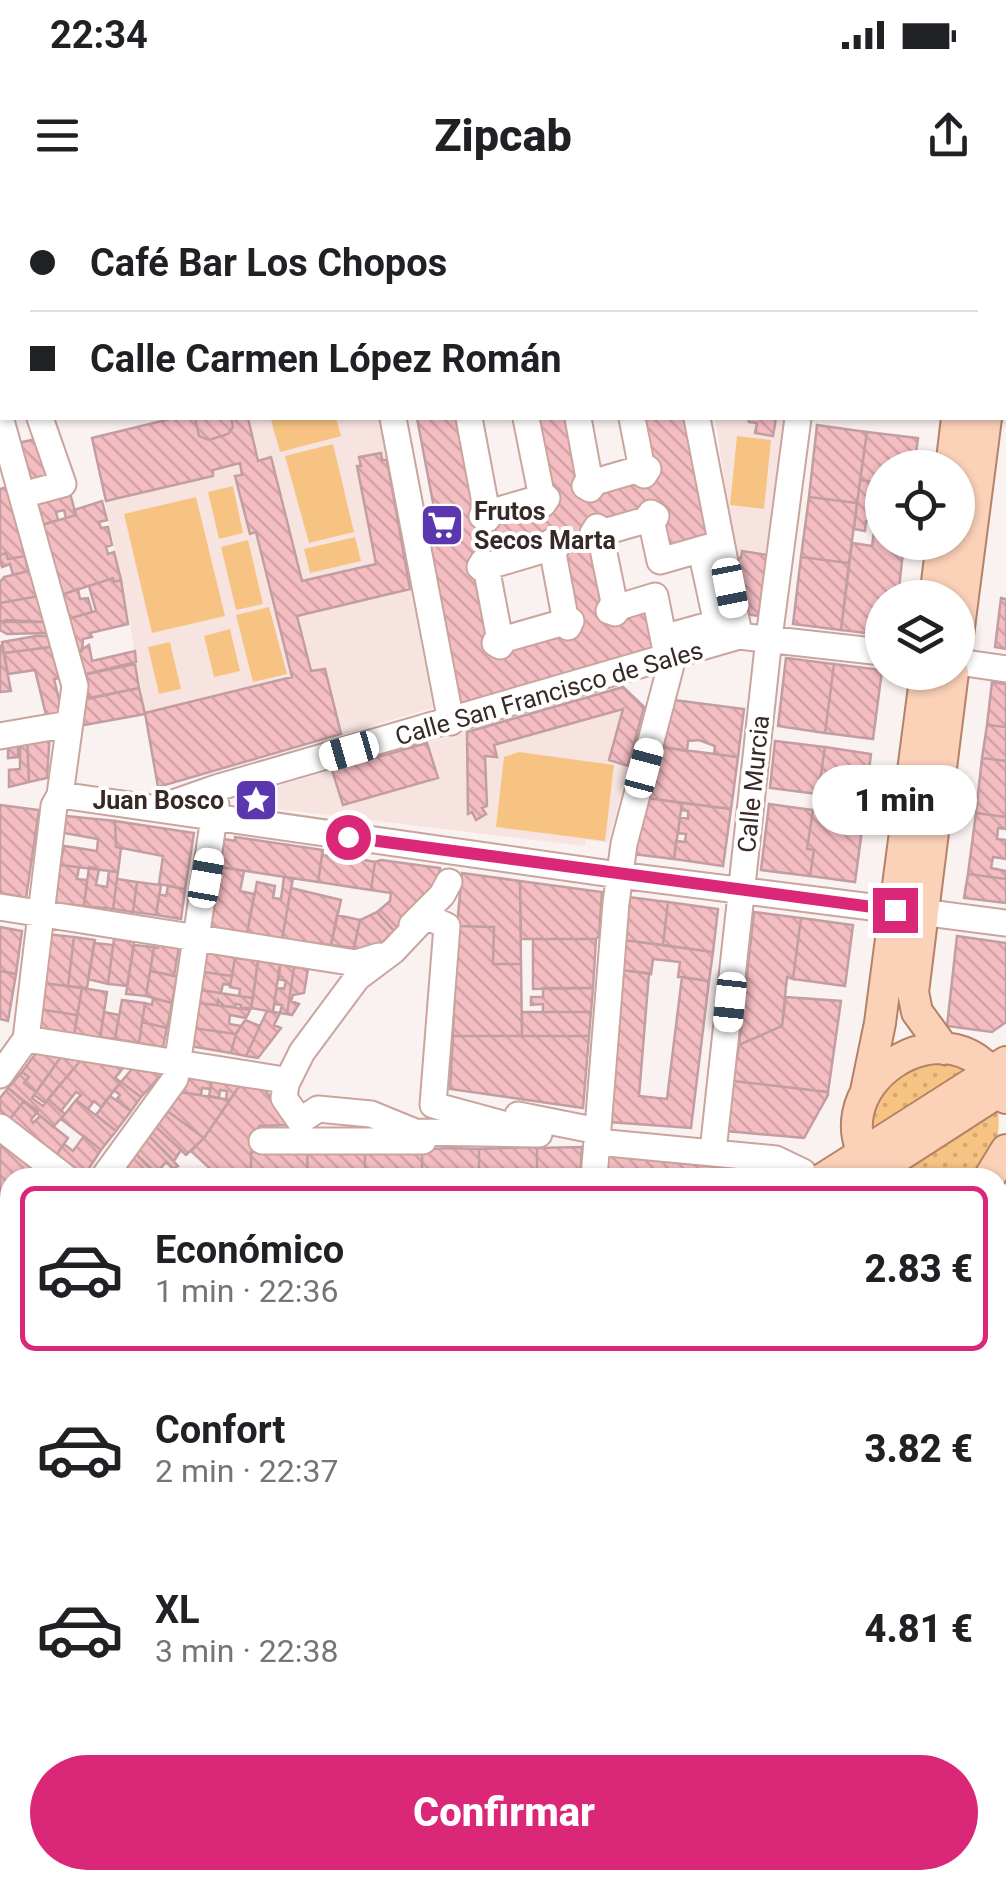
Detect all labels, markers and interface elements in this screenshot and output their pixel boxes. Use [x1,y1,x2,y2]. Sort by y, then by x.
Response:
text: 22:34 [50,13,148,57]
icon: menu [30,108,85,163]
icon: share [921,108,976,163]
text: Zipcab [434,109,572,162]
text: Café Bar Los Chopos [90,241,447,285]
text: Calle Carmen López Román [90,337,562,381]
map controls [865,450,975,690]
button: locate [865,450,975,560]
place label: Frutos Secos Marta [474,497,616,555]
supermarket icon: Frutos Secos Marta [419,502,465,548]
car [710,556,750,620]
button: layers [865,580,975,690]
street label: Calle San Francisco de Sales [392,636,706,751]
street label: Calle Murcia [732,714,775,854]
car [316,728,382,774]
car [622,735,666,801]
callout: 1 min [812,765,978,835]
place icon: Juan Bosco [233,777,279,823]
text: 1 min [854,781,935,819]
place label: Juan Bosco [92,786,224,815]
route start [326,815,371,860]
car [186,846,226,910]
route end [873,888,918,933]
car [712,971,748,1033]
icon: car [35,1224,125,1314]
text: Económico [155,1228,344,1272]
text: 2.83 € [865,1247,973,1291]
text: 1 min · 22:36 [155,1272,338,1310]
icon: car [35,1404,125,1494]
text: Confort [155,1408,285,1452]
text: 3.82 € [865,1427,973,1471]
text: 2 min · 22:37 [155,1452,338,1490]
icon: car [35,1584,125,1674]
text: XL [155,1588,200,1632]
text: 4.81 € [865,1607,973,1651]
text: 3 min · 22:38 [155,1632,338,1670]
button: Confirmar [30,1755,978,1870]

